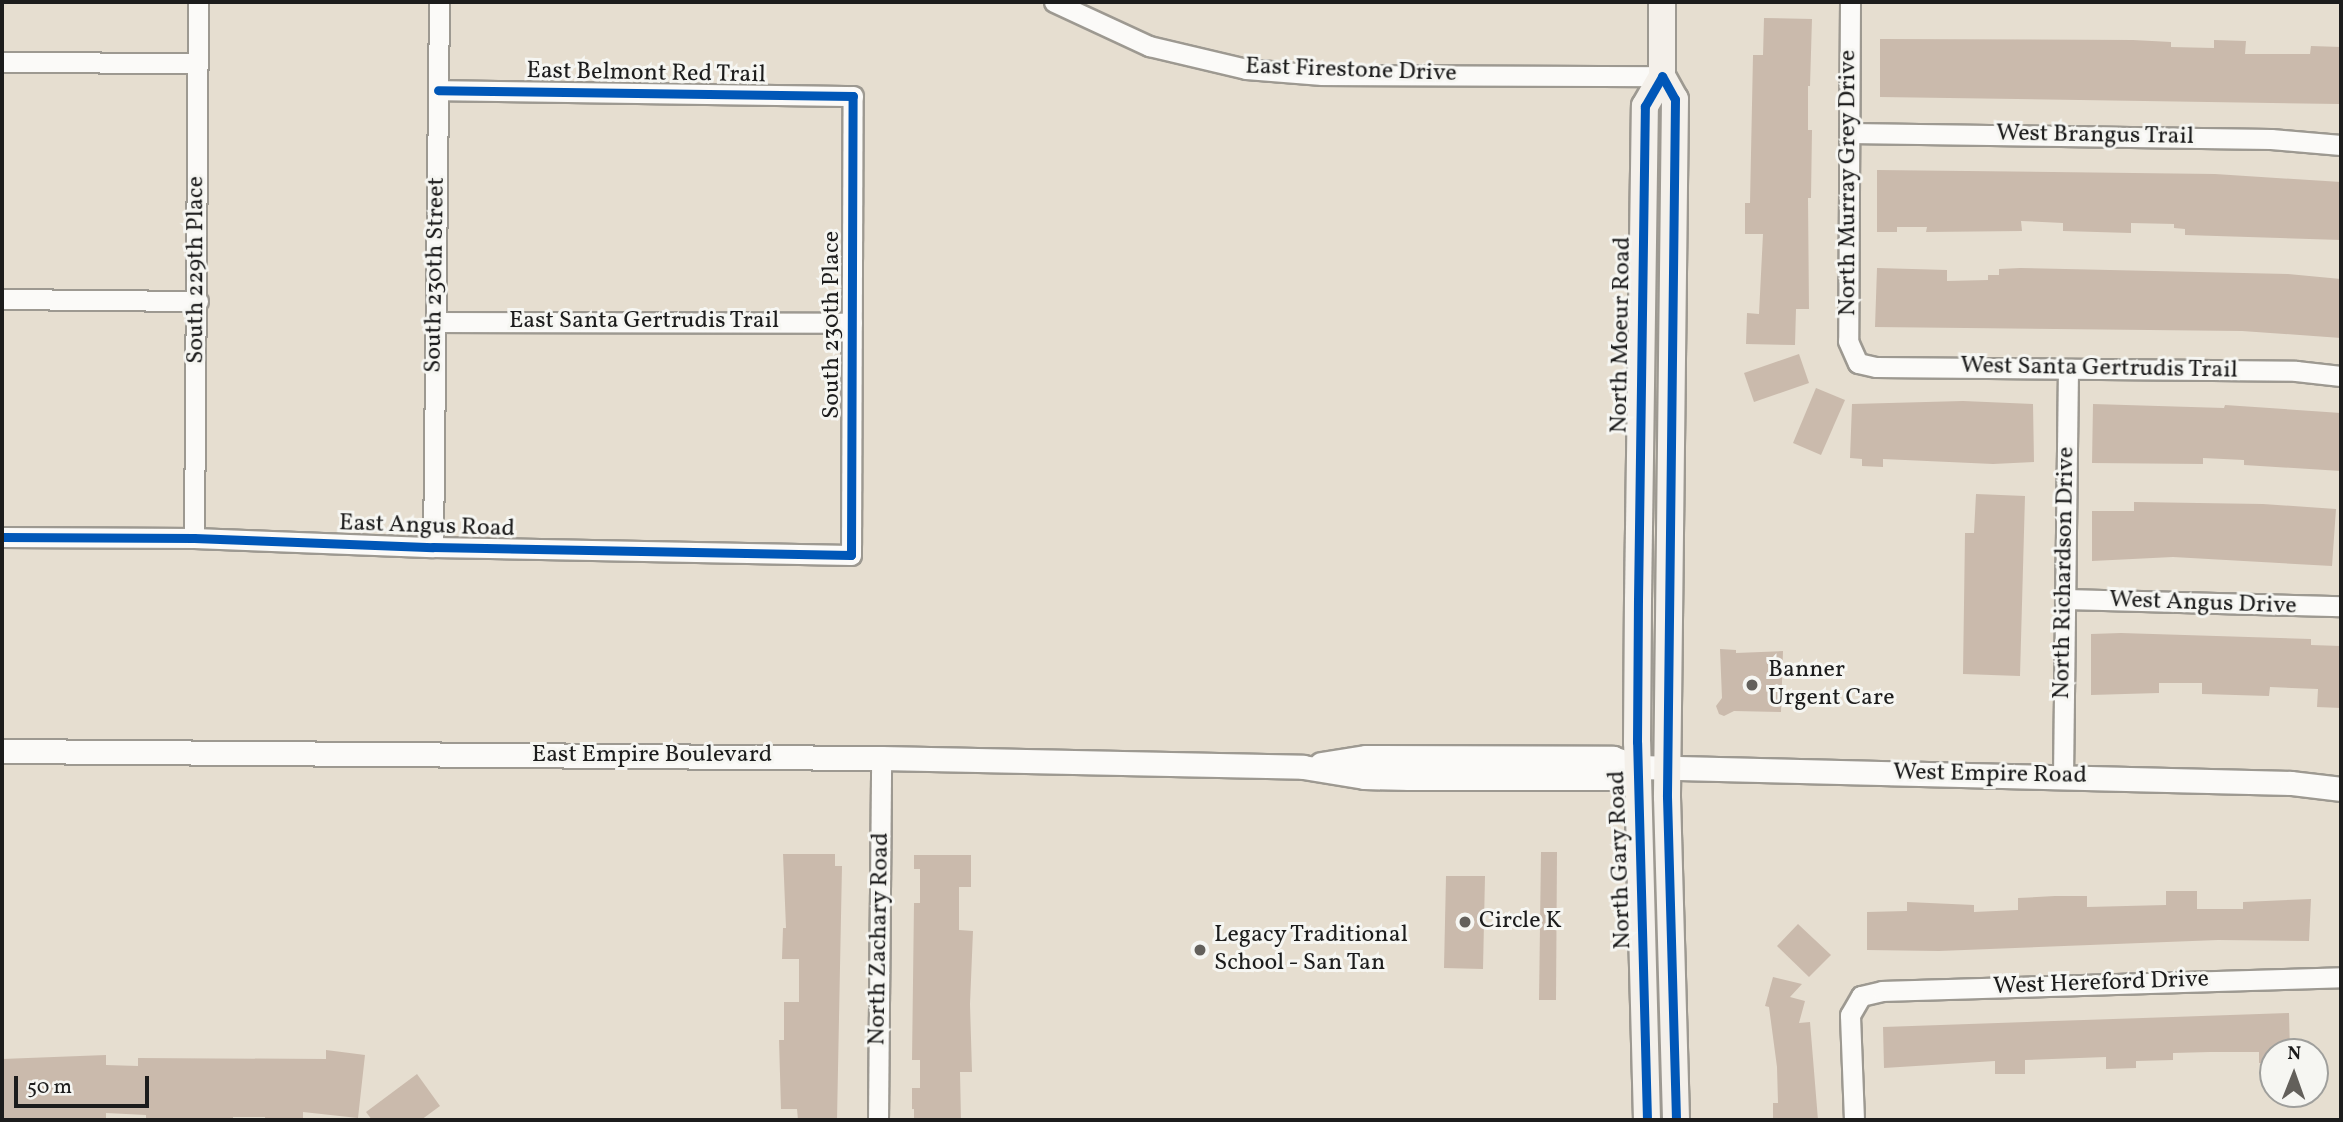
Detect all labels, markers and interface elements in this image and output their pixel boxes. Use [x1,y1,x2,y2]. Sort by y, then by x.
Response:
street label: North Murray Grey Drive [1835,49,1863,317]
street label: East Firestone Drive [1245,53,1457,89]
street label: East Belmont Red Trail [526,58,766,90]
street label: West Brangus Trail [1995,120,2195,152]
street label: South 229th Place [183,176,211,364]
street label: South 230th Street [420,177,452,373]
street label: South 230th Place [819,231,847,419]
street label: North Moeur Road [1606,236,1638,434]
street label: East Santa Gertrudis Trail [509,308,779,336]
street label: West Santa Gertrudis Trail [1960,352,2238,386]
street label: North Richardson Drive [2048,446,2082,700]
street label: East Angus Road [338,510,516,544]
street label: West Angus Drive [2109,586,2297,622]
place label: Banner Urgent Care [1768,657,1895,713]
marker: Banner Urgent Care [1742,675,1762,695]
street label: East Empire Boulevard [532,742,772,770]
street label: West Empire Road [1893,759,2087,791]
street label: North Gary Road [1603,770,1639,950]
street label: North Zachary Road [864,832,896,1046]
place label: Circle K [1479,908,1562,936]
marker: Circle K [1457,914,1473,930]
place label: Legacy Traditional School - San Tan [1214,922,1409,978]
marker: Legacy Traditional School - San Tan [1192,942,1208,958]
street label: West Hereford Drive [1993,966,2209,1002]
north arrow [2259,1038,2329,1108]
text: N [2287,1041,2301,1067]
scale bar [18,1062,152,1106]
text: 50 m [27,1073,72,1102]

